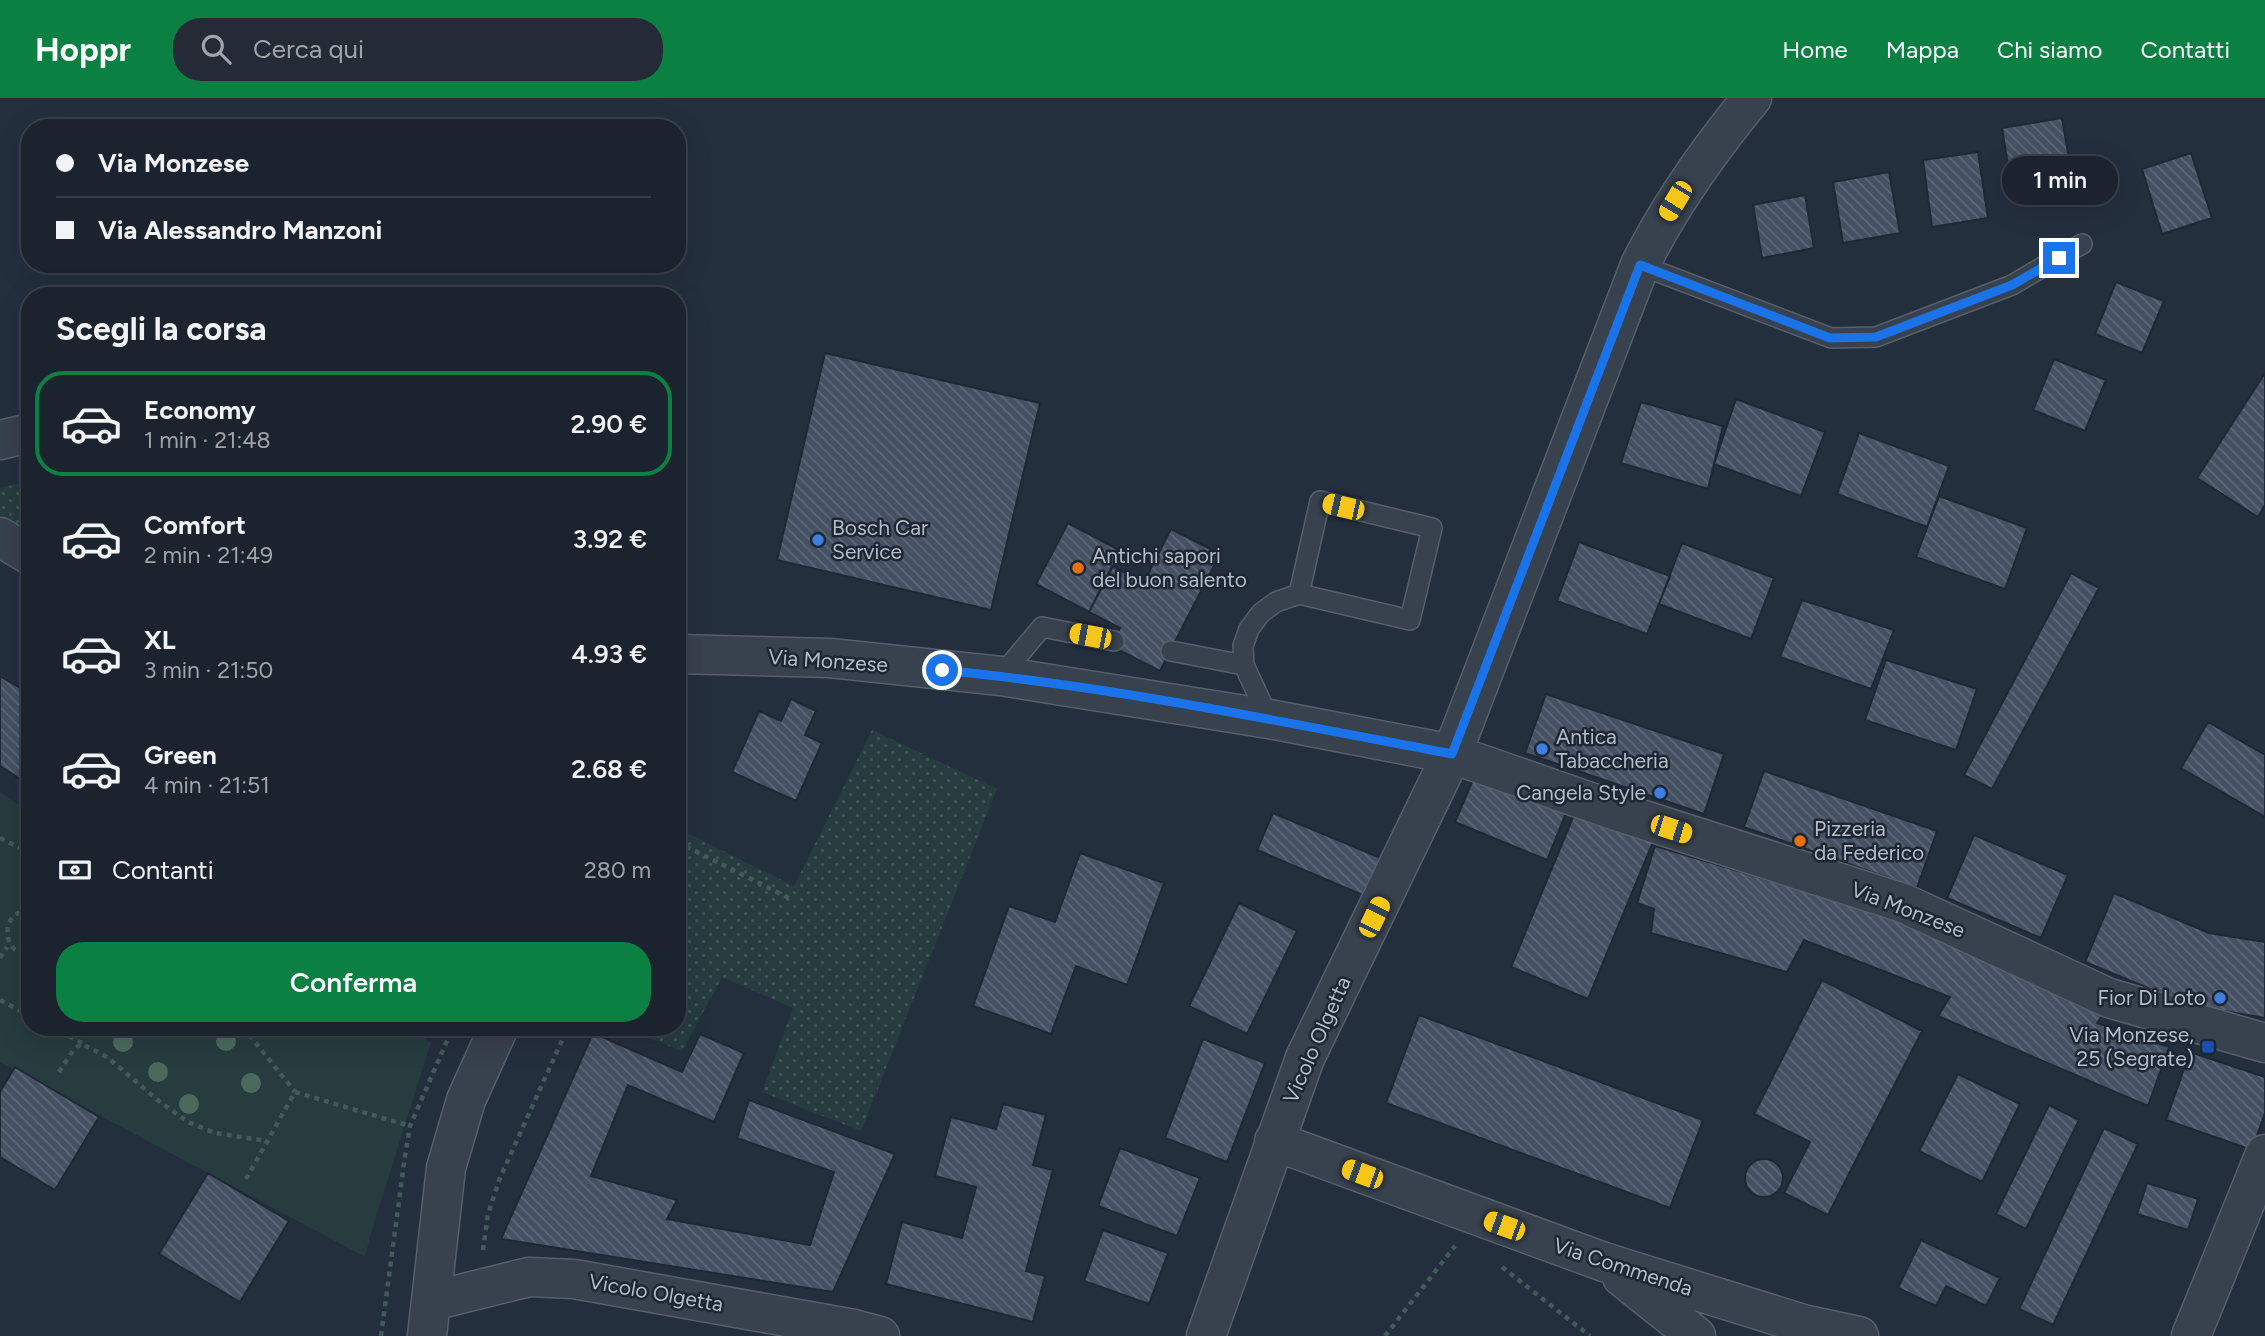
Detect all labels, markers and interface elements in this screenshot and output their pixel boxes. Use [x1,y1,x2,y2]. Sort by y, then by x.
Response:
search box [173,18,663,81]
text: Hoppr [35,30,131,69]
icon: search [197,30,235,68]
text: Cerca qui [253,33,364,65]
text: Home [1782,35,1848,64]
text: Mappa [1886,35,1959,64]
text: Chi siamo [1997,35,2102,64]
text: Contatti [2140,35,2230,64]
text: Via Monzese [98,147,249,179]
callout: 1 min [2001,156,2117,206]
text: 1 min [2033,166,2087,194]
car [1656,178,1695,224]
text: Via Alessandro Manzoni [98,214,382,246]
route end [2043,242,2075,274]
text: Scegli la corsa [56,310,266,348]
icon: car [60,392,123,455]
text: Economy [144,394,256,426]
text: 2.90 € [570,408,647,440]
text: 1 min · 21:48 [144,426,271,454]
car [1321,492,1366,522]
icon: car [60,507,123,570]
text: Comfort [144,509,246,541]
place label: Bosch Car Service [832,515,928,564]
text: 3.92 € [573,523,647,555]
marker: Bosch Car Service [810,532,826,548]
text: 2 min · 21:49 [144,541,273,569]
place label: Antichi sapori del buon salento [1092,543,1247,592]
marker: Antichi sapori del buon salento [1070,560,1086,576]
icon: car [60,622,123,685]
car [1068,622,1113,650]
text: XL [144,624,176,656]
text: 4.93 € [571,638,647,670]
street label: Via Monzese [767,644,889,677]
route start [926,654,958,686]
text: 3 min · 21:50 [144,656,273,684]
place label: Antica Tabaccheria [1556,724,1669,773]
icon: car [60,737,123,800]
text: Green [144,739,217,771]
marker: Antica Tabaccheria [1534,741,1550,757]
text: 2.68 € [571,753,647,785]
text: 4 min · 21:51 [144,771,270,799]
place label: Cangela Style [1516,780,1646,805]
marker: Cangela Style [1652,785,1668,801]
car [1648,813,1695,845]
place label: Pizzeria da Federico [1814,816,1924,865]
marker: Pizzeria da Federico [1792,833,1808,849]
icon: cash [56,851,94,889]
text: Contanti [112,854,214,886]
text: 280 m [584,856,651,884]
street label: Via Monzese [1848,876,1969,943]
car [1356,894,1393,940]
button: Conferma [56,942,651,1022]
street label: Vicolo Olgetta [1277,972,1356,1107]
place label: Fior Di Loto [2098,985,2206,1010]
marker: Fior Di Loto [2212,990,2228,1006]
place label: Via Monzese, 25 (Segrate) [2069,1022,2194,1071]
marker: Via Monzese, 25 (Segrate) [2200,1039,2216,1055]
car [1339,1157,1386,1191]
car [1481,1209,1528,1243]
street label: Via Commenda [1551,1232,1696,1301]
street label: Vicolo Olgetta [587,1268,725,1317]

